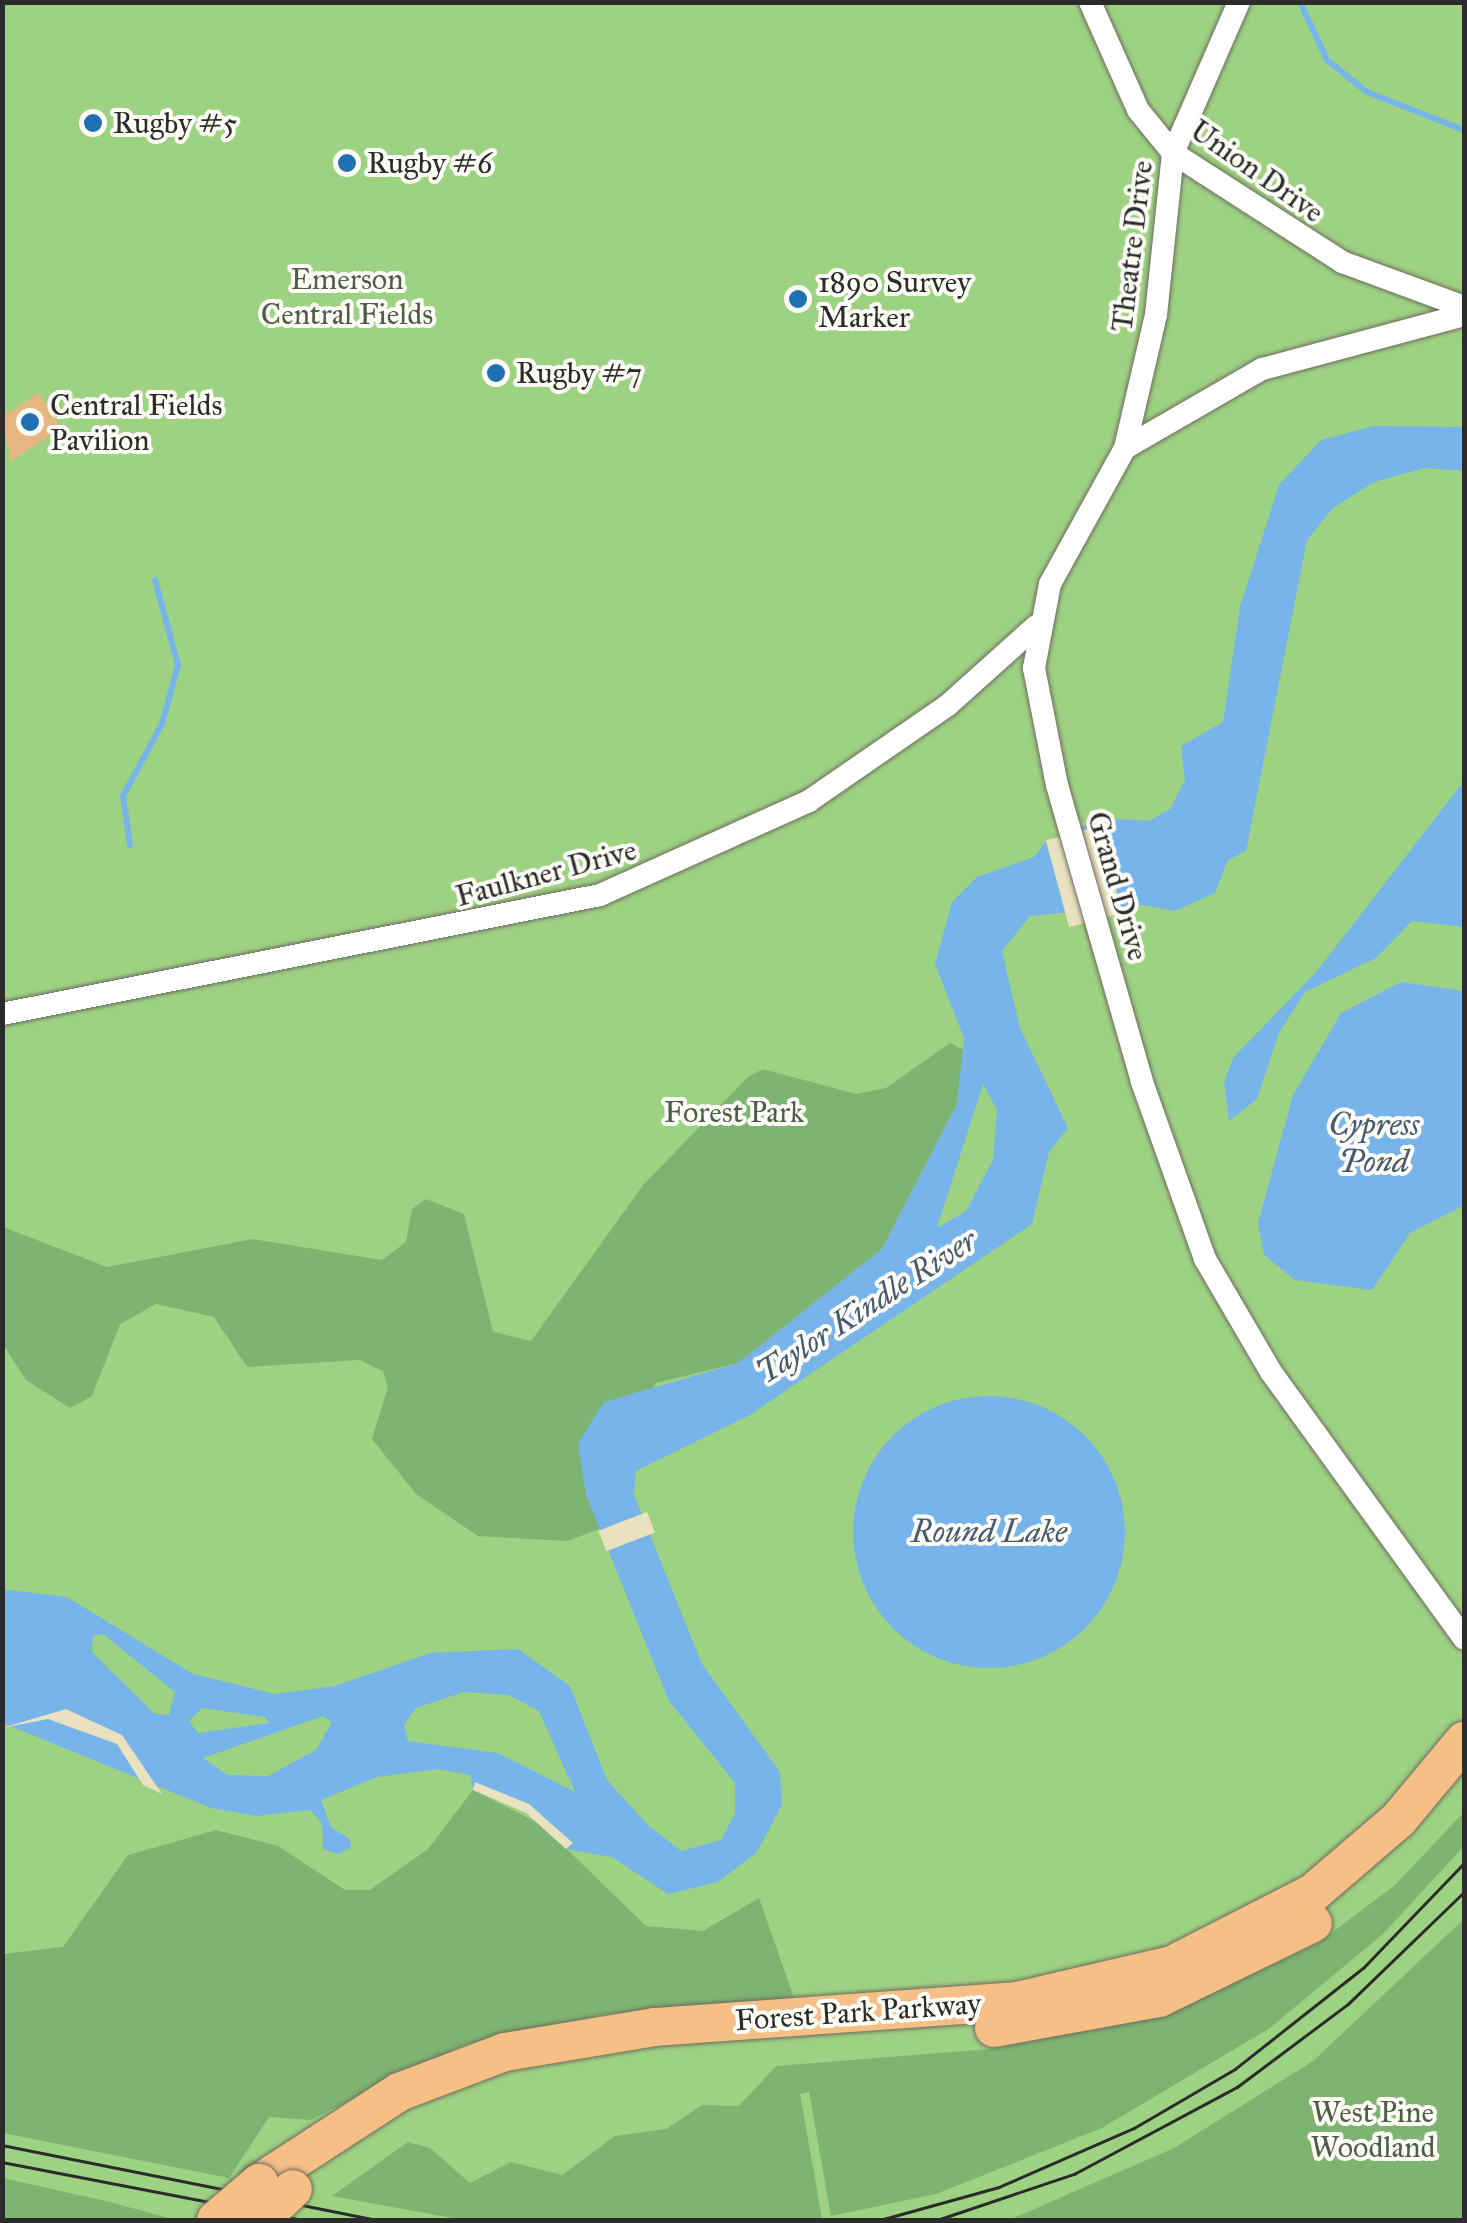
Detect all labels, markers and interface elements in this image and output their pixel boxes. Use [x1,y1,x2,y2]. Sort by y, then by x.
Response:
place label: Rugby #5 [113,105,237,141]
marker: Rugby #5 [82,112,104,134]
street label: Union Drive [1183,112,1331,230]
place label: Rugby #6 [367,145,492,181]
marker: Rugby #6 [336,152,358,174]
street label: Theatre Drive [1104,158,1160,334]
park label: Emerson Central Fields [261,261,433,332]
place label: 1890 Survey Marker [818,264,971,334]
marker: 1890 Survey Marker [787,288,809,310]
place label: Rugby #7 [516,355,642,391]
marker: Rugby #7 [485,362,507,384]
place label: Central Fields Pavilion [50,387,222,458]
marker: Central Fields Pavilion [19,411,41,433]
street label: Grand Drive [1080,808,1156,964]
street label: Faulkner Drive [452,832,640,914]
park label: Forest Park [664,1094,804,1130]
water label: Cypress Pond [1328,1107,1420,1182]
water label: Taylor Kindle River [750,1221,984,1393]
water label: Round Lake [911,1513,1067,1551]
street label: Forest Park Parkway [734,1985,982,2039]
park label: West Pine Woodland [1310,2094,1436,2164]

